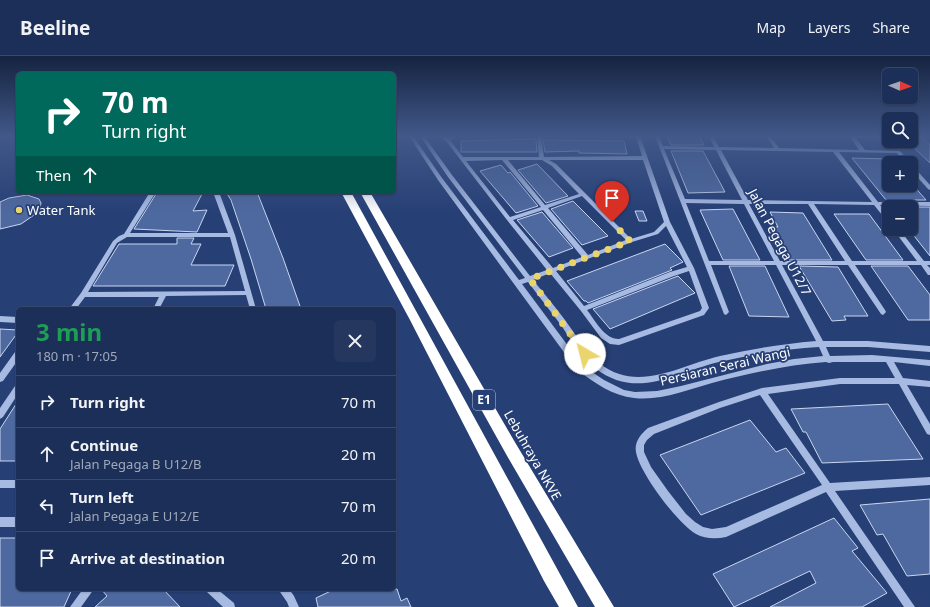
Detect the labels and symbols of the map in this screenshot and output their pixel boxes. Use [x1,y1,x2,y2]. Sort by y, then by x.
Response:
north arrow [882,68,918,104]
pin [595,181,629,222]
street label: Jalan Pegaga U12/7 [743,184,816,299]
place label: Water Tank [27,201,95,219]
marker: Water Tank [14,205,24,215]
position arrow [564,333,606,375]
street label: Persiaran Serai Wangi [658,342,792,390]
road number: E1 [473,390,495,410]
street label: Lebuhraya NKVE [500,407,566,503]

